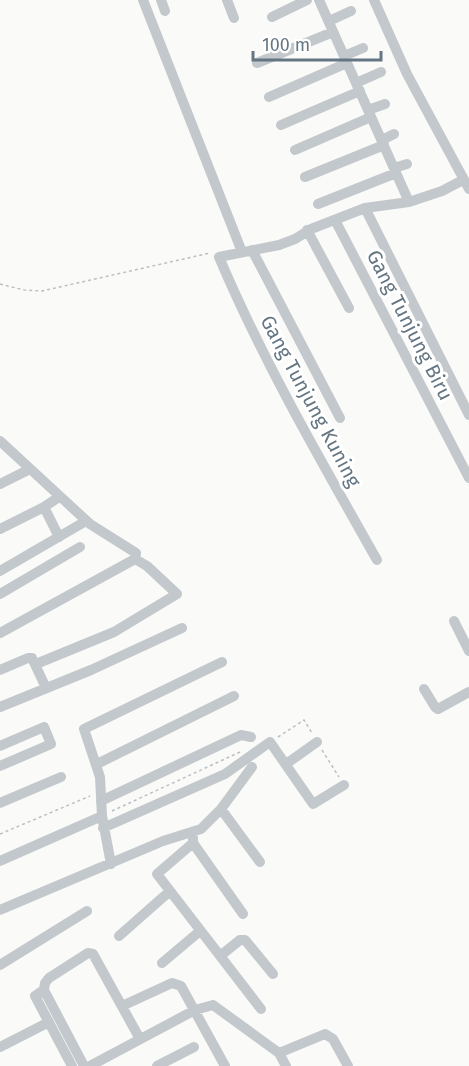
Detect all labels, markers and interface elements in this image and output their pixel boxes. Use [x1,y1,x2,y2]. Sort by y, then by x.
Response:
scale bar [253,24,380,62]
text: 100 m [262,34,310,56]
street label: Gang Tunjung Biru [362,246,458,404]
street label: Gang Tunjung Kuning [256,311,367,492]

